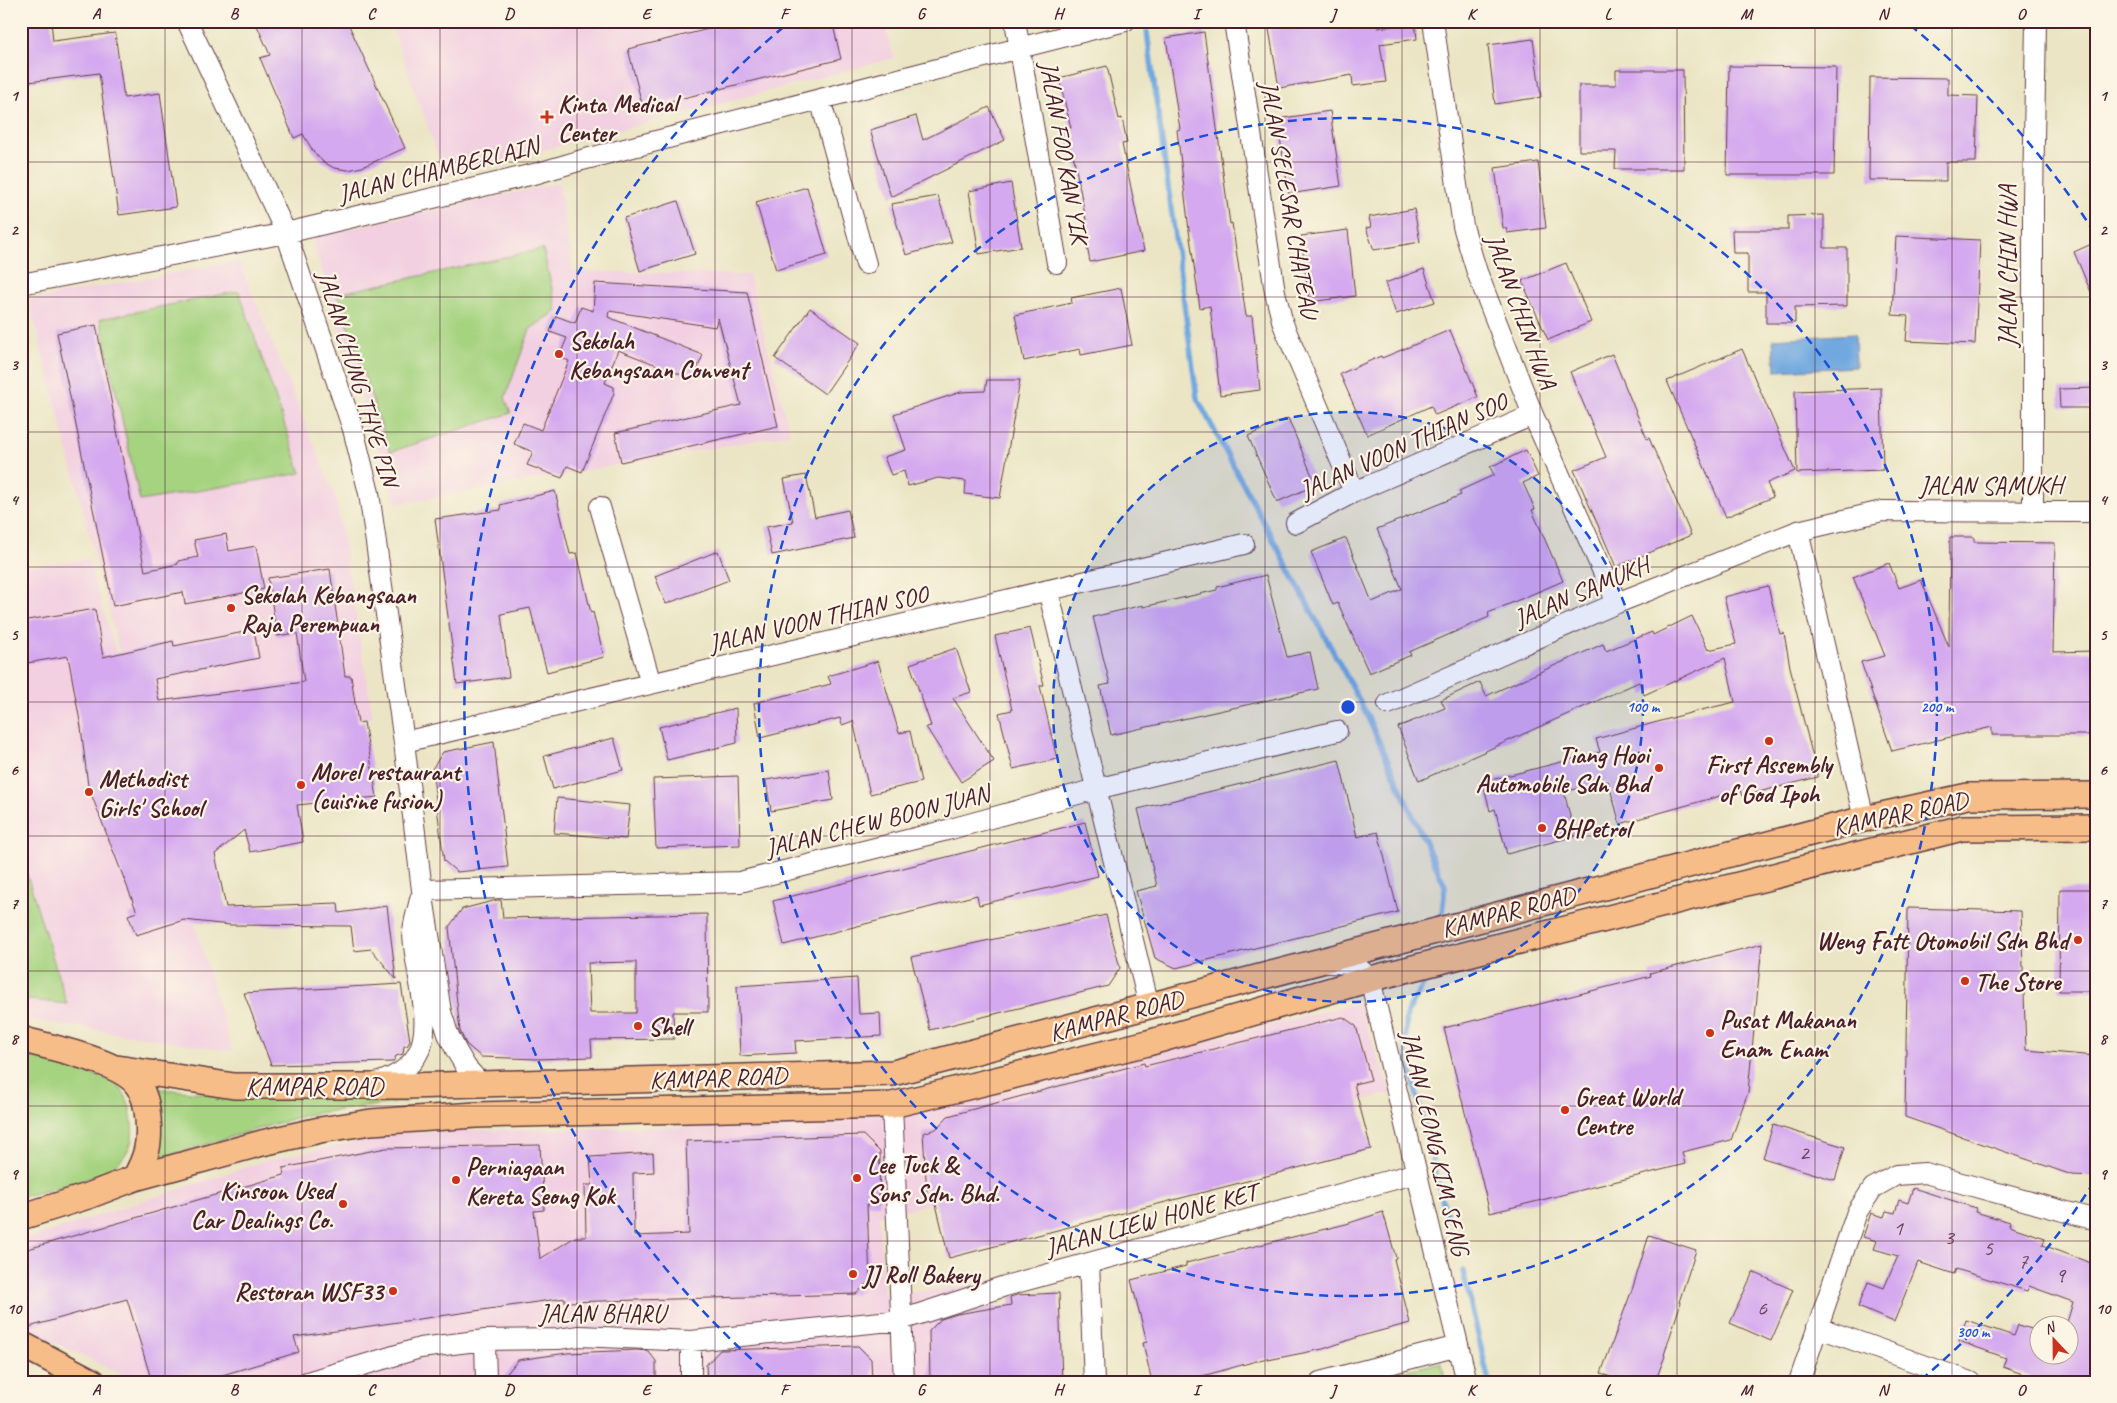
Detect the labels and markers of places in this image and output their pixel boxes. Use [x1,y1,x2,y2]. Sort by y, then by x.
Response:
place label: Kinta Medical Center [558,88,682,149]
marker: Kinta Medical Center [540,110,554,124]
place label: Sekolah Kebangsaan Convent [569,325,751,386]
marker: Sekolah Kebangsaan Convent [553,348,565,360]
place label: Sekolah Kebangsaan Raja Perempuan [241,579,417,640]
marker: Sekolah Kebangsaan Raja Perempuan [225,602,237,614]
centre of rings [1339,698,1357,716]
marker: First Assembly of God Ipoh [1763,735,1775,747]
place label: Tiang Hooi Automobile Sdn Bhd [1476,739,1654,800]
place label: First Assembly of God Ipoh [1706,749,1834,810]
place label: Morel restaurant (cuisine fusion) [311,756,463,817]
marker: Tiang Hooi Automobile Sdn Bhd [1653,762,1665,774]
place label: Methodist Girls' School [99,763,207,824]
marker: Morel restaurant (cuisine fusion) [295,779,307,791]
marker: Methodist Girls' School [83,786,95,798]
place label: BHPetrol [1552,813,1635,845]
marker: BHPetrol [1536,822,1548,834]
place label: Weng Fatt Otomobil Sdn Bhd [1816,925,2072,957]
marker: Weng Fatt Otomobil Sdn Bhd [2072,934,2084,946]
place label: The Store [1975,966,2062,998]
marker: The Store [1959,975,1971,987]
place label: Pusat Makanan Enam Enam [1720,1004,1856,1065]
place label: Shell [648,1011,695,1043]
marker: Shell [632,1020,644,1032]
marker: Pusat Makanan Enam Enam [1704,1027,1716,1039]
place label: Great World Centre [1575,1081,1685,1142]
marker: Great World Centre [1559,1104,1571,1116]
place label: Lee Tuck & Sons Sdn. Bhd. [867,1149,1000,1210]
place label: Perniagaan Kereta Seong Kok [466,1151,617,1212]
marker: Lee Tuck & Sons Sdn. Bhd. [851,1172,863,1184]
marker: Perniagaan Kereta Seong Kok [450,1174,462,1186]
place label: Kinsoon Used Car Dealings Co. [191,1175,338,1236]
marker: Kinsoon Used Car Dealings Co. [337,1198,349,1210]
place label: JJ Roll Bakery [861,1259,982,1291]
marker: JJ Roll Bakery [847,1268,859,1280]
place label: Restoran WSF33 [234,1276,386,1308]
marker: Restoran WSF33 [387,1285,399,1297]

